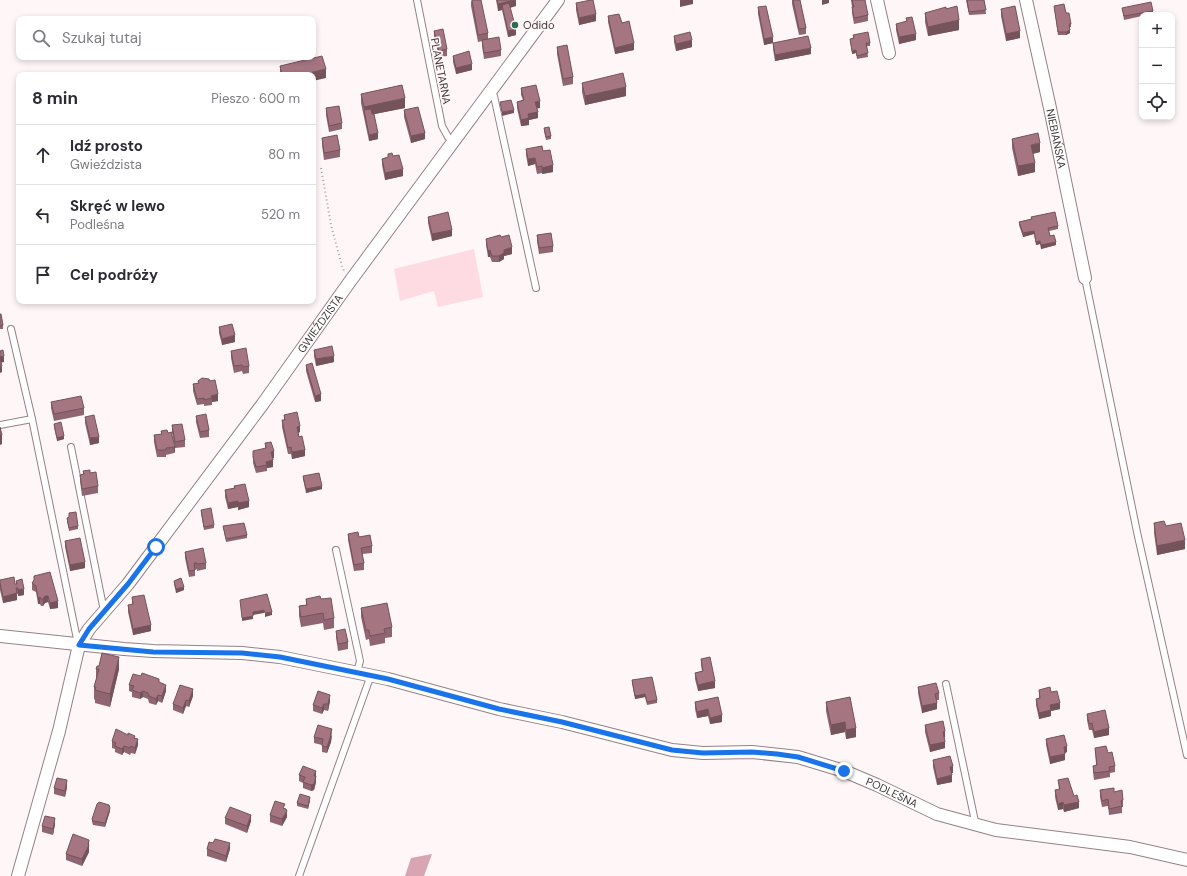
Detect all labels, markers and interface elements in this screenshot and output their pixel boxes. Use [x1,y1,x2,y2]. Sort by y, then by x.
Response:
map controls [1139,12,1175,120]
button: + [1139,12,1175,48]
search box [16,16,316,60]
place label: Odido [523,18,554,32]
marker: Odido [510,20,520,30]
icon: search [30,27,52,49]
text: Szukaj tutaj [62,28,142,48]
street label: PLANETARNA [428,37,454,105]
button: − [1139,48,1175,84]
button: locate [1139,84,1175,120]
text: 8 min [32,87,78,109]
text: Pieszo · 600 m [211,90,300,107]
street label: NIEBIAŃSKA [1043,108,1069,170]
text: Idź prosto [70,136,143,156]
icon: ahead [32,144,54,166]
text: 80 m [268,146,300,163]
text: Gwieździsta [70,156,142,173]
text: Skręć w lewo [70,196,165,216]
icon: left [32,204,54,226]
text: 520 m [261,206,300,223]
text: Podleśna [70,216,124,233]
icon: arrive [32,264,54,286]
text: Cel podróży [70,265,158,285]
street label: GWIEŹDZISTA [294,291,346,356]
route start [147,538,165,556]
route end [835,762,853,780]
street label: PODLEŚNA [864,774,920,811]

